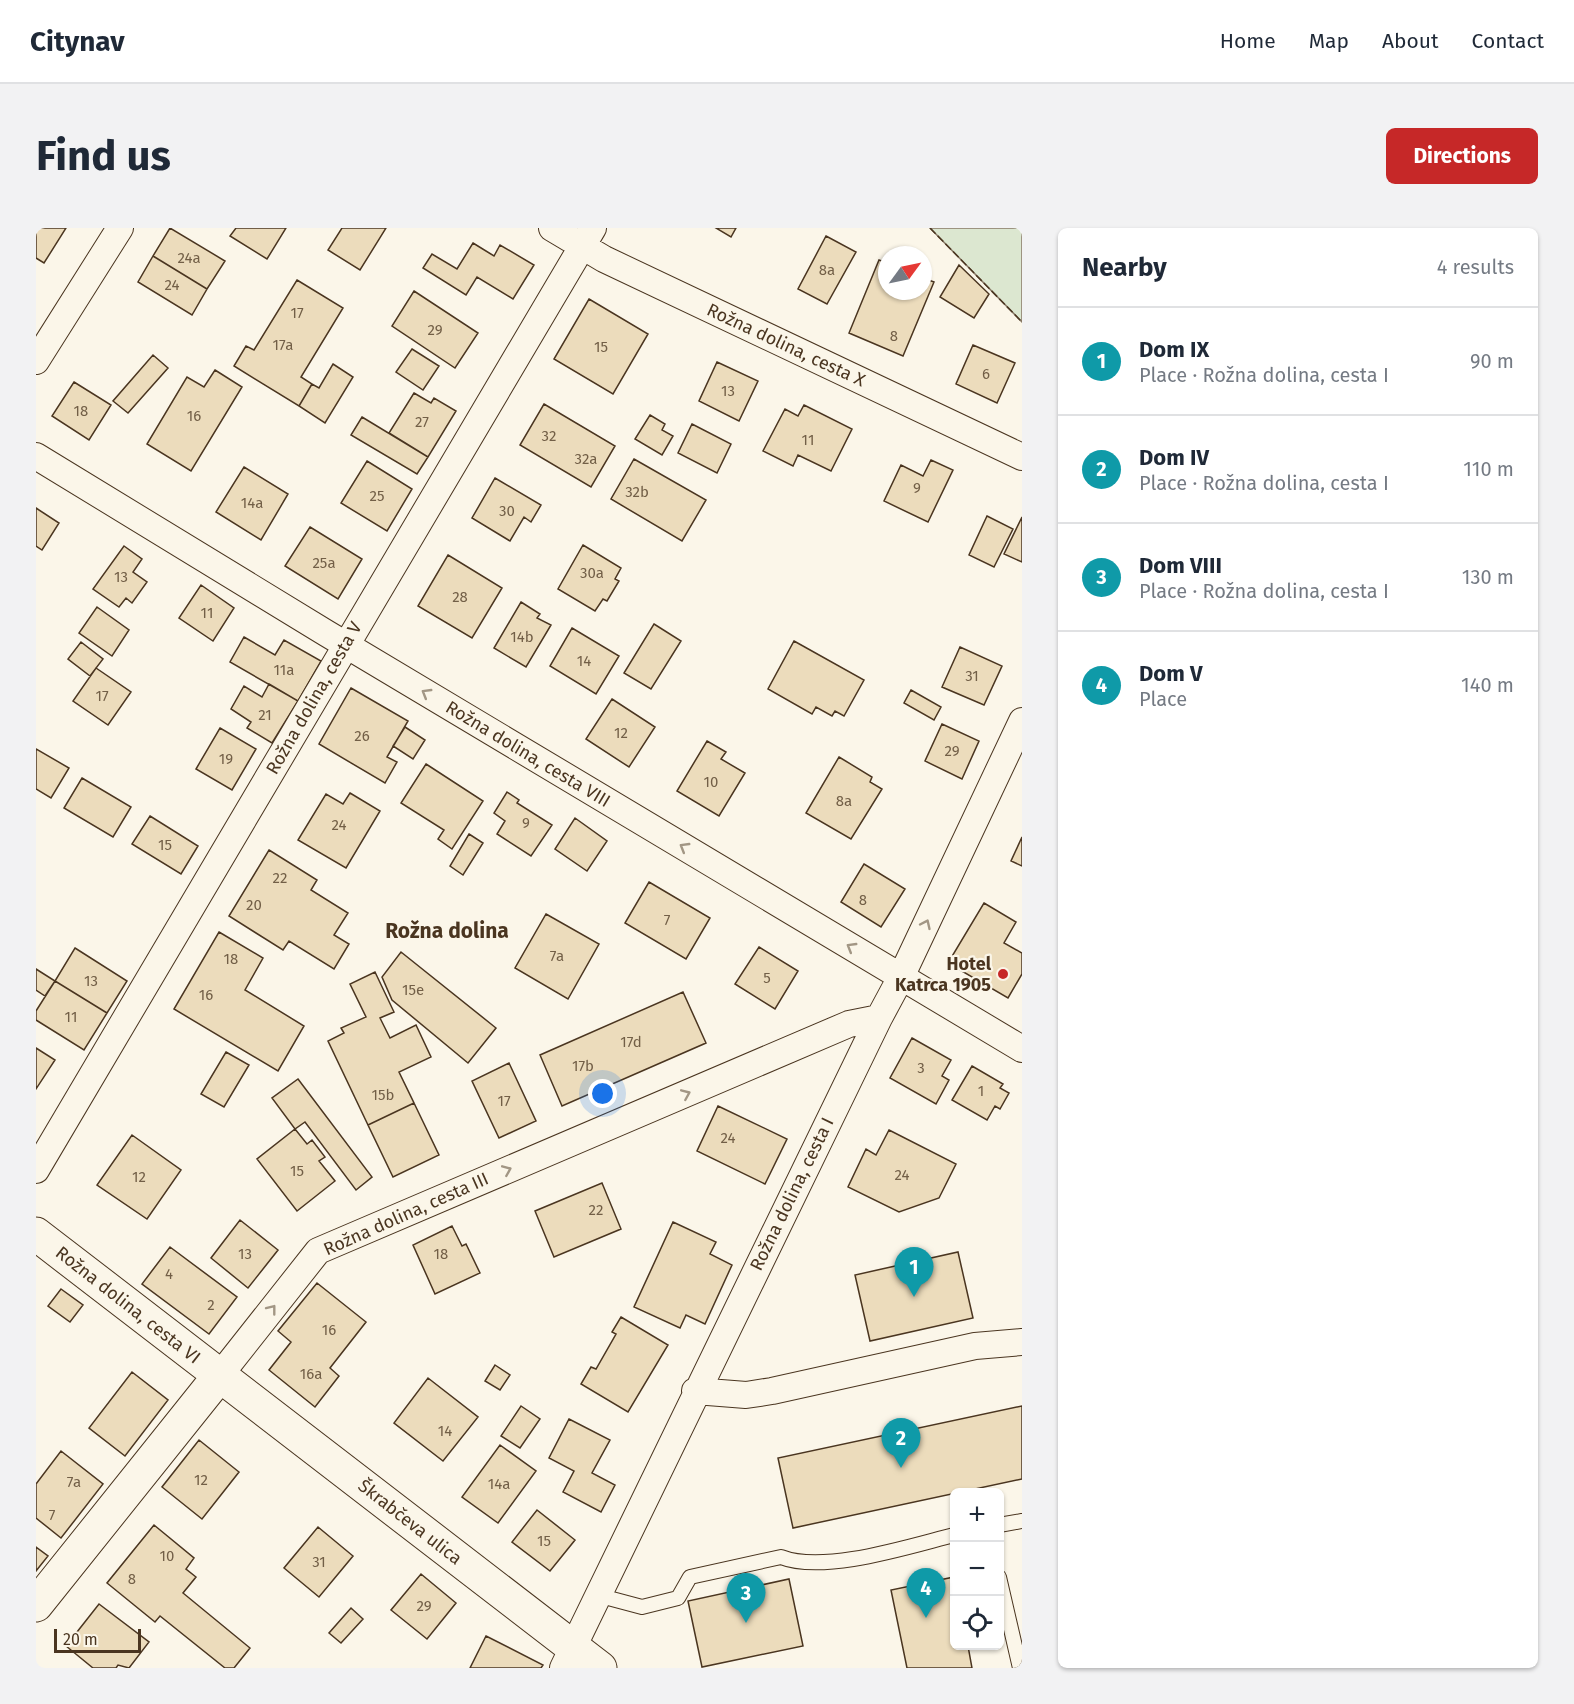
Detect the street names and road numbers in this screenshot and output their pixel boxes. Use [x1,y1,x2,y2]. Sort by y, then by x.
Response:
street label: Rožna dolina, cesta X [703,299,869,391]
street label: Rožna dolina, cesta V [261,618,367,778]
street label: Rožna dolina, cesta VIII [442,696,614,812]
street label: Rožna dolina, cesta I [745,1114,839,1274]
street label: Rožna dolina, cesta III [320,1168,492,1260]
street label: Rožna dolina, cesta VI [51,1242,205,1368]
street label: Škrabčeva ulica [354,1475,466,1569]

